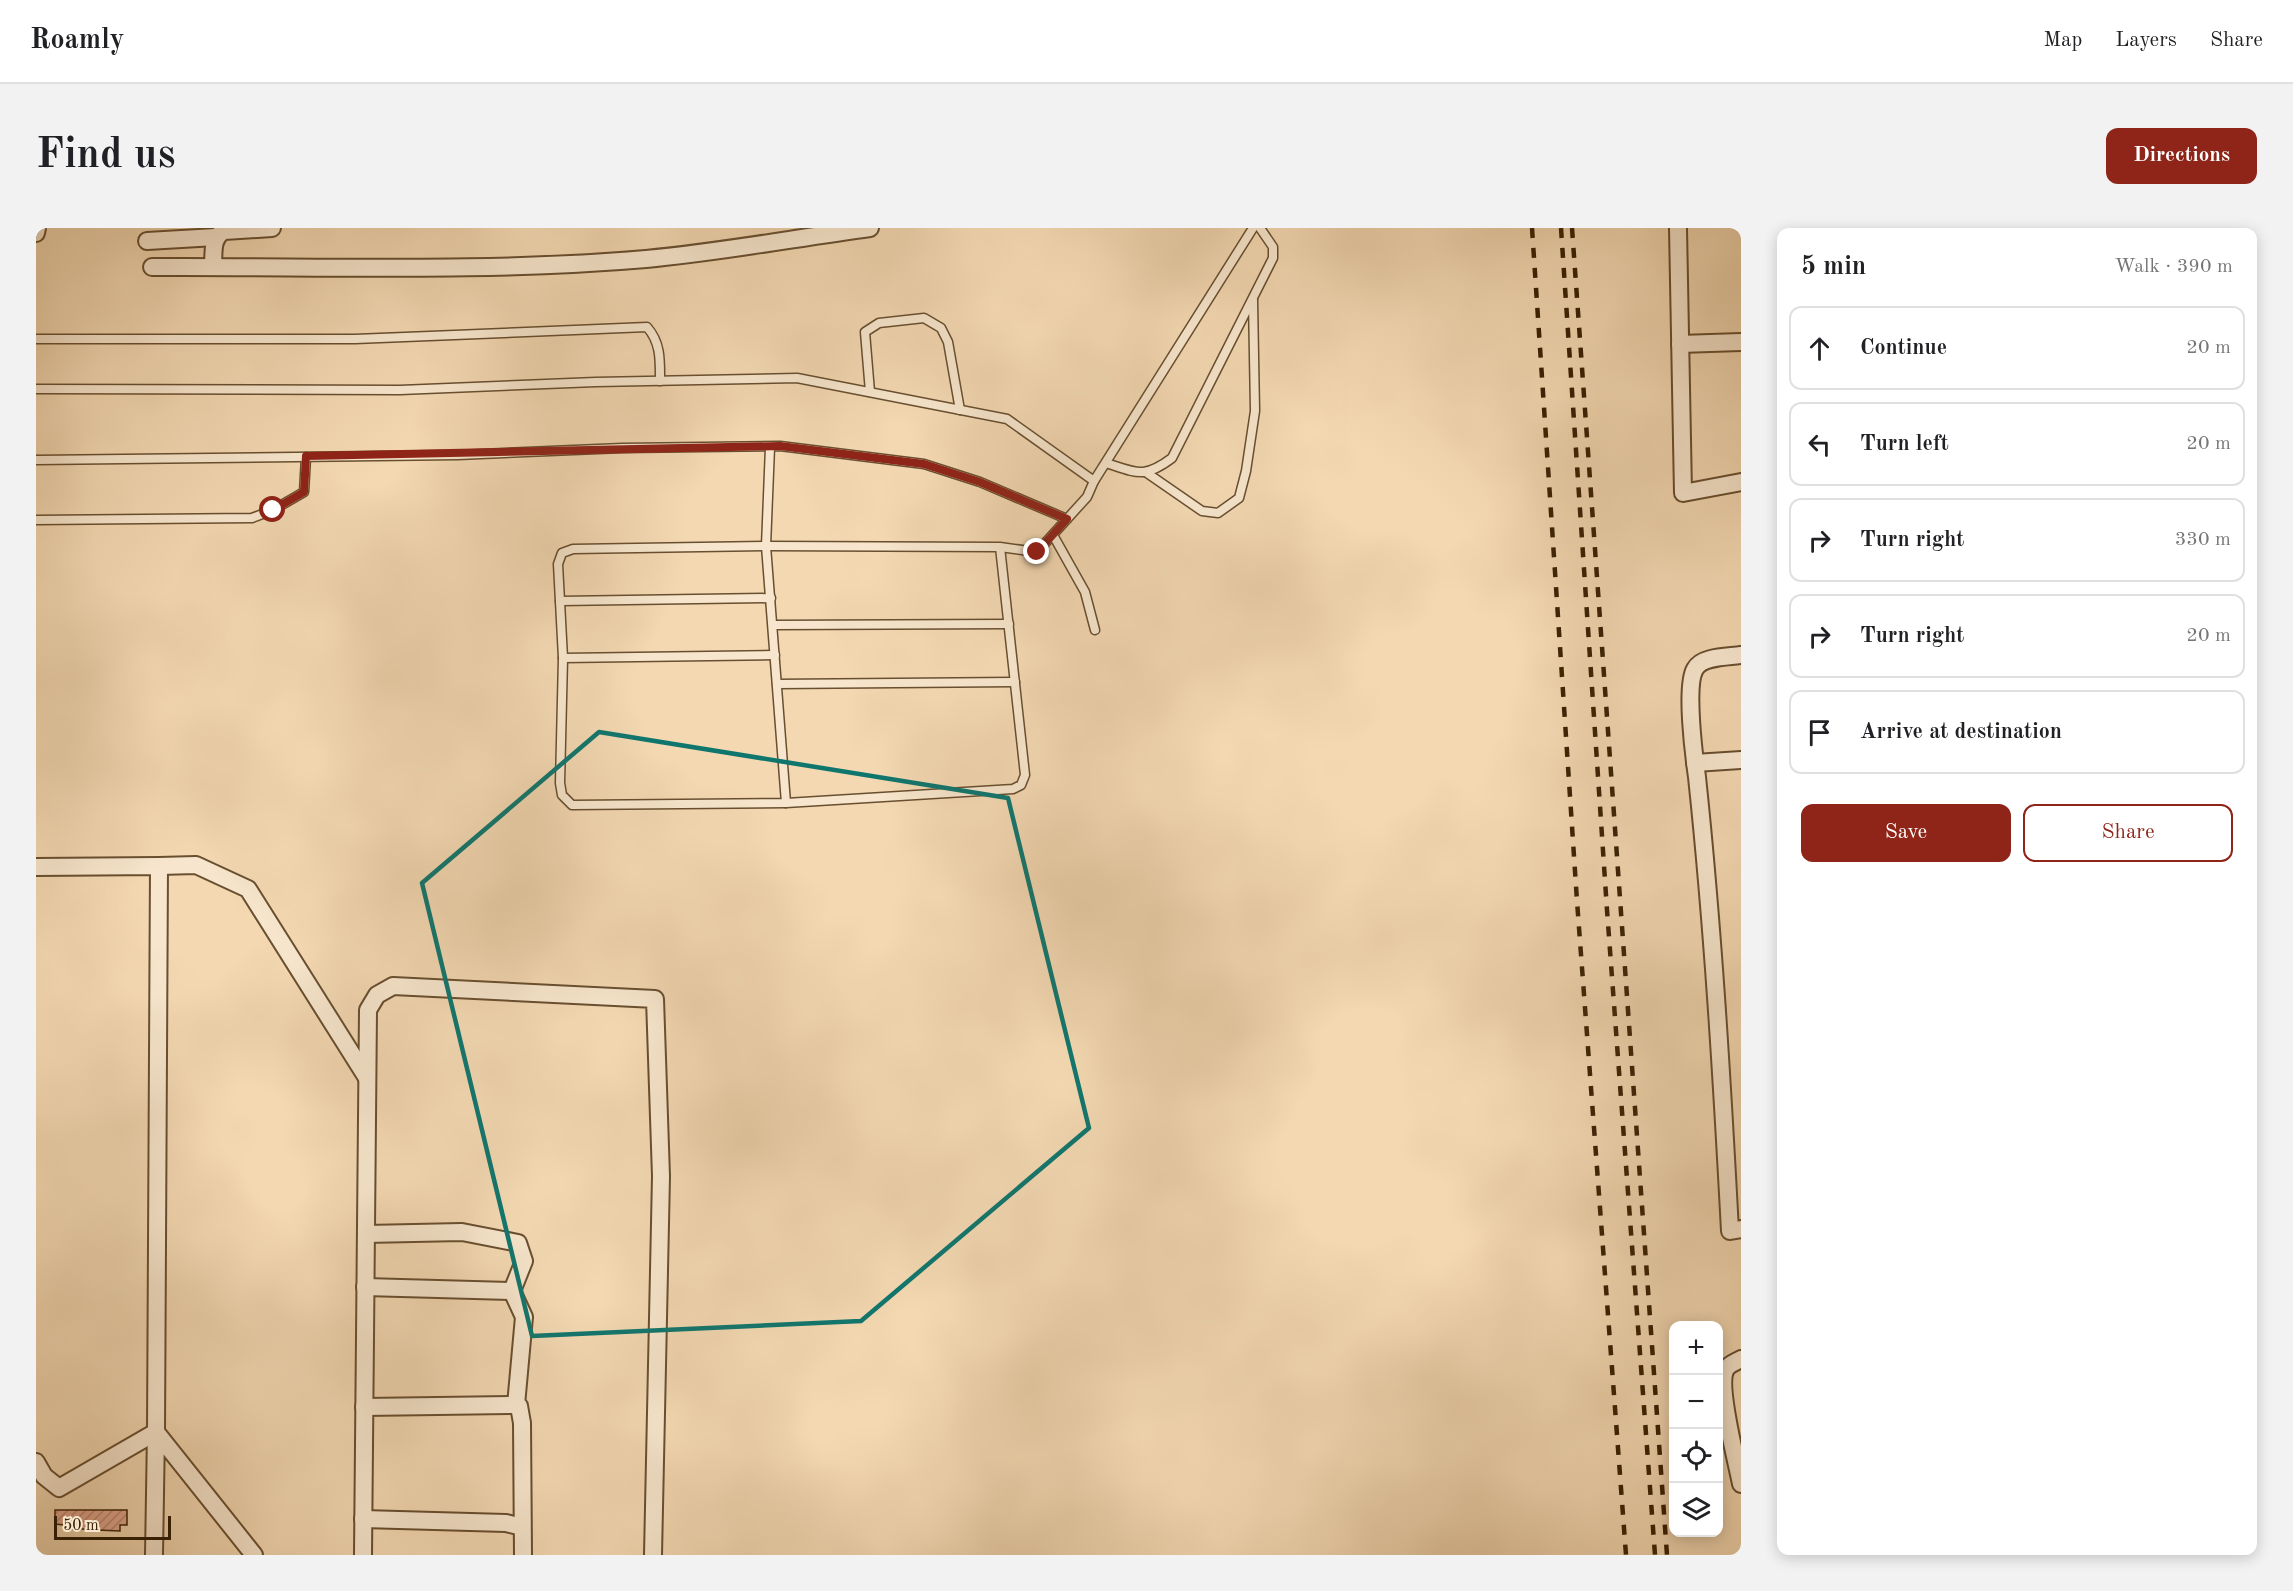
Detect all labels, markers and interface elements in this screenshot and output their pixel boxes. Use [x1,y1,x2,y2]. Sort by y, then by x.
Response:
text: Roamly [30,27,124,55]
text: Map [2043,30,2082,51]
text: Layers [2115,30,2177,51]
text: Share [2210,30,2263,51]
button: Directions [2106,128,2257,184]
text: Find us [36,135,175,177]
text: 5 min [1801,254,1866,280]
text: Walk · 390 m [2114,257,2233,277]
icon: ahead [1803,332,1836,365]
text: Continue [1860,337,1947,359]
text: 20 m [2186,338,2231,358]
icon: left [1803,428,1836,461]
text: Turn left [1860,433,1949,455]
text: 20 m [2186,434,2231,454]
route start [259,496,285,522]
icon: right [1803,524,1836,557]
text: Turn right [1860,529,1964,551]
text: 330 m [2175,530,2231,550]
route end [1023,538,1049,564]
icon: right [1803,620,1836,653]
text: Turn right [1860,625,1964,647]
text: 20 m [2186,626,2231,646]
icon: arrive [1803,716,1836,749]
text: Arrive at destination [1860,721,2062,743]
button: Save [1801,804,2011,862]
button: Share [2023,804,2233,862]
map controls [1669,1321,1723,1537]
button: + [1669,1321,1723,1375]
button: − [1669,1375,1723,1429]
button: locate [1669,1429,1723,1483]
button: layers [1669,1483,1723,1537]
scale bar [54,1513,171,1540]
text: 50 m [63,1518,99,1534]

